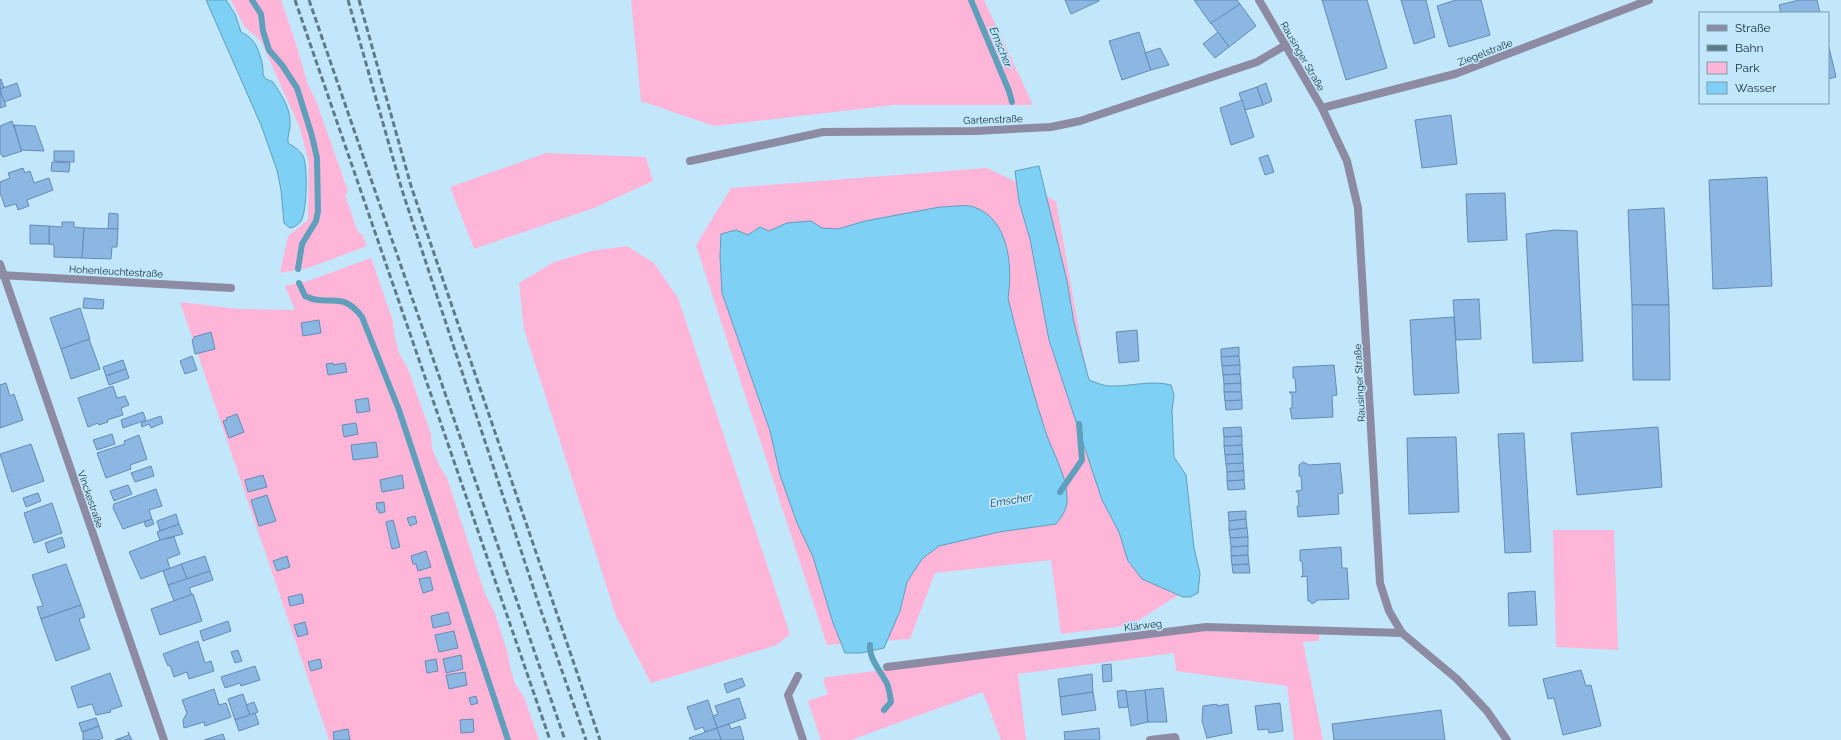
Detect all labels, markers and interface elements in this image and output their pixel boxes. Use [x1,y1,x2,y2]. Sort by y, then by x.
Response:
legend [1699,12,1829,104]
street label: Rausinger Straße [1278,20,1327,93]
text: Straße [1735,21,1771,35]
water label: Emscher [986,25,1015,71]
street label: Ziegelstraße [1456,37,1514,68]
text: Bahn [1735,41,1764,55]
text: Park [1735,61,1760,75]
text: Wasser [1735,81,1777,95]
street label: Gartenstraße [963,113,1023,126]
street label: Hohenleuchtestraße [69,264,163,279]
street label: Rausinger Straße [1352,344,1367,422]
street label: Vinckestraße [76,469,105,529]
water label: Emscher [989,491,1034,510]
street label: Klärweg [1123,618,1163,633]

